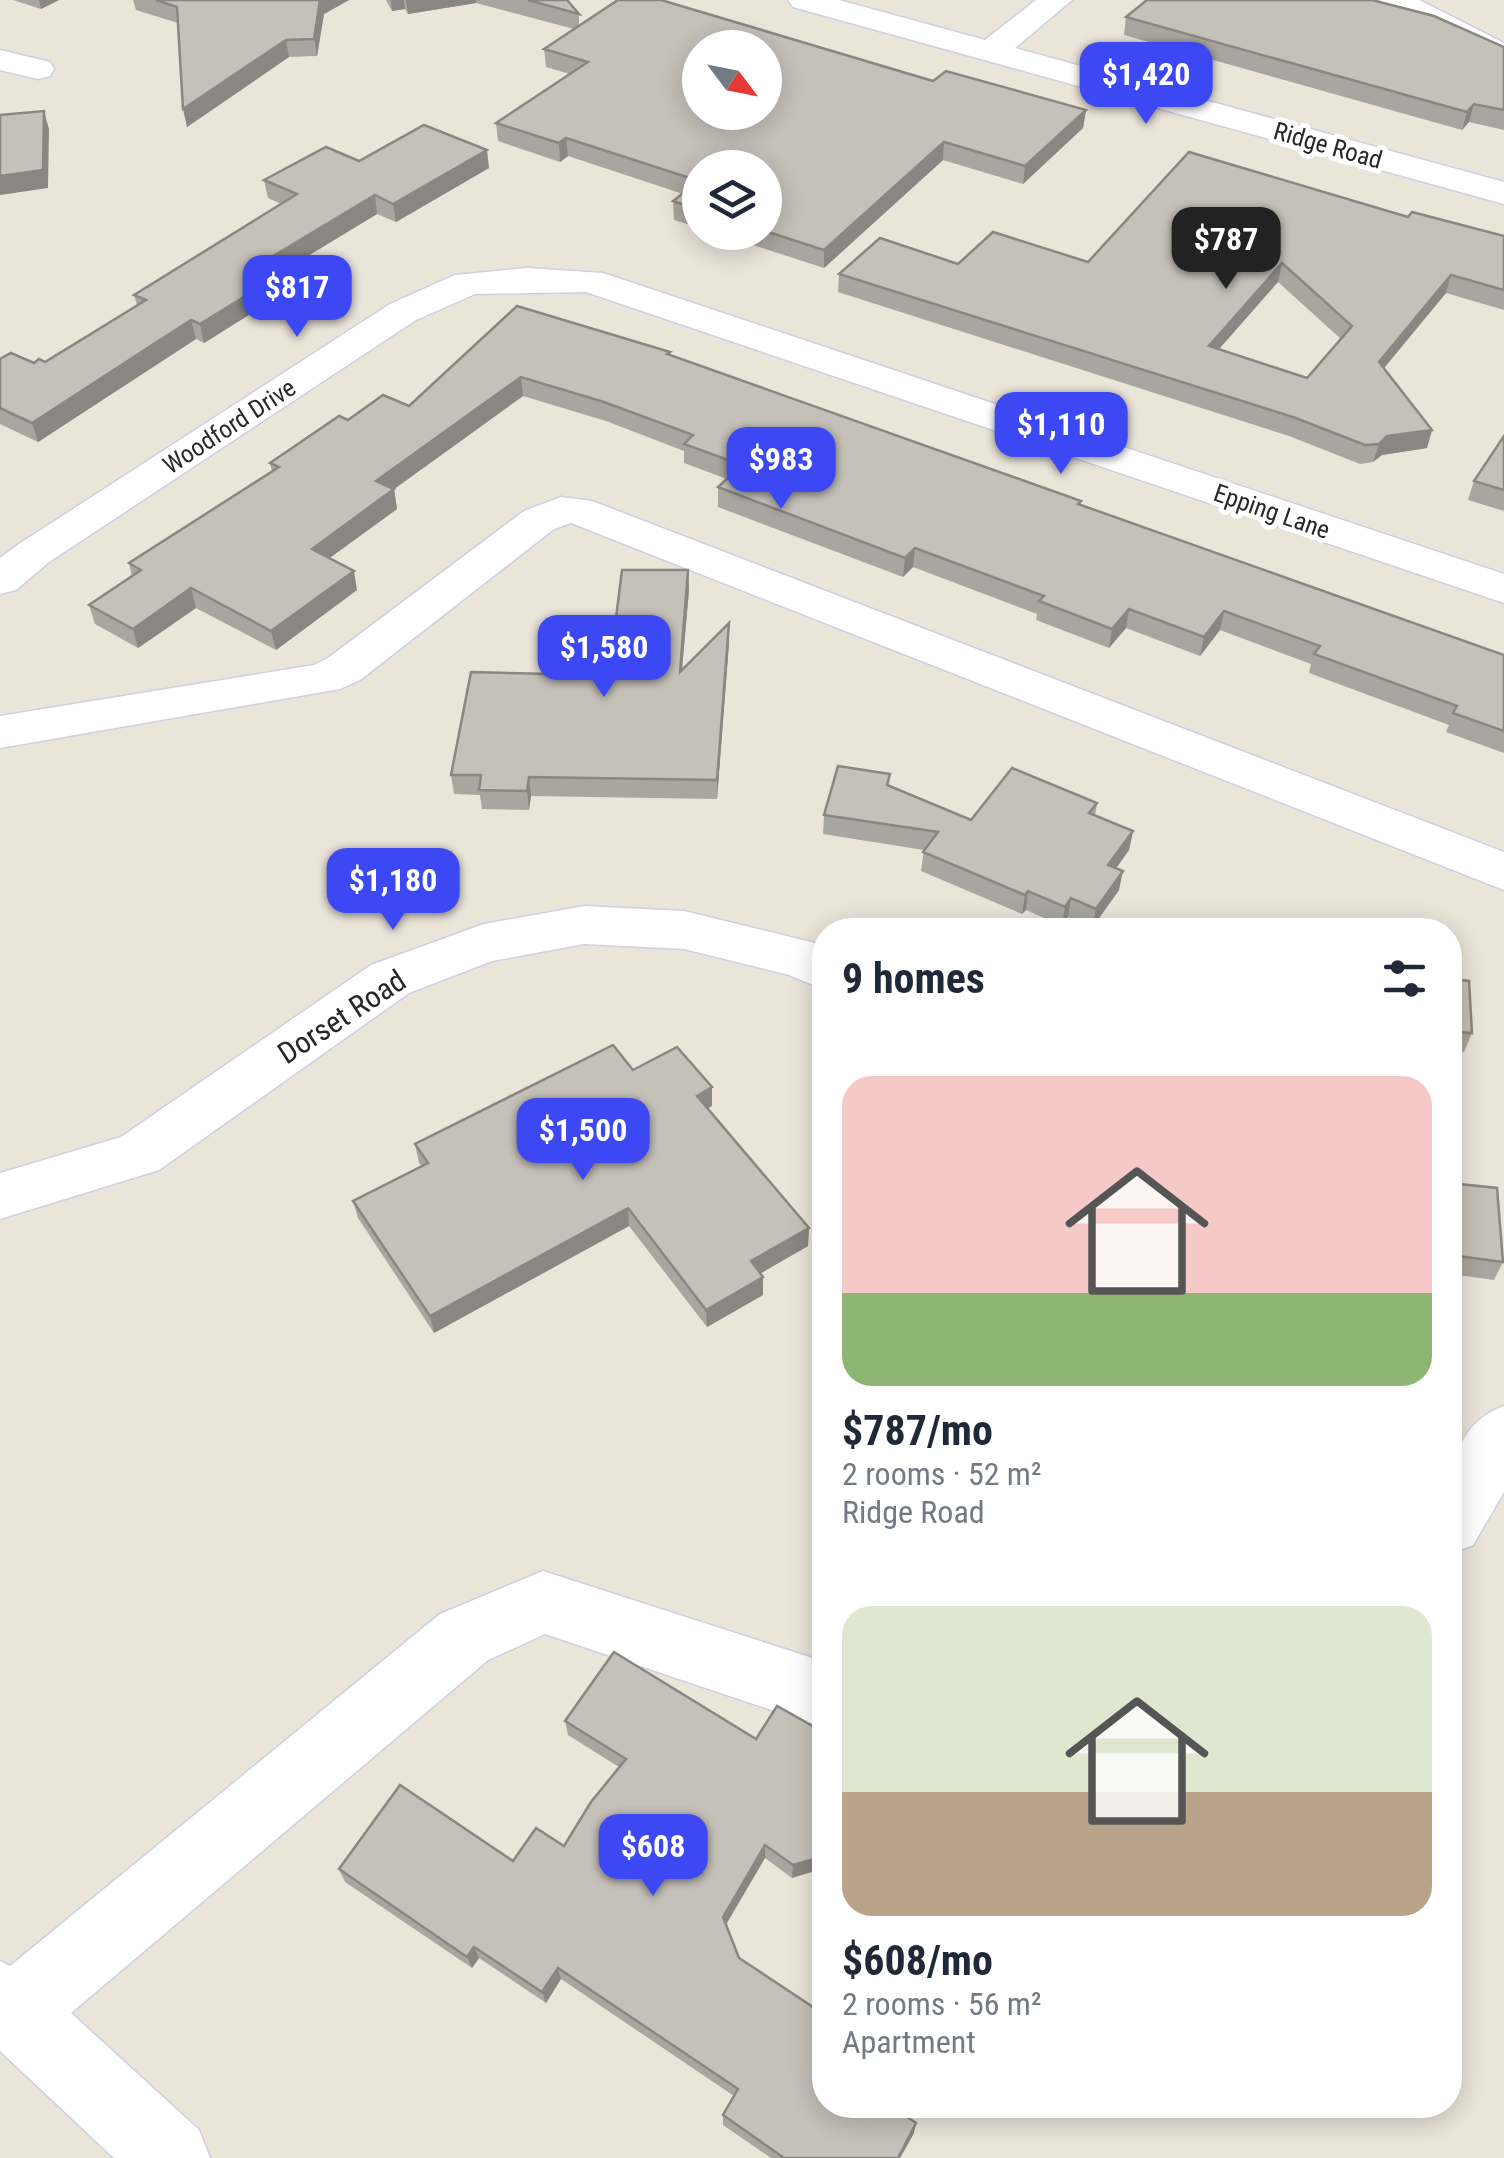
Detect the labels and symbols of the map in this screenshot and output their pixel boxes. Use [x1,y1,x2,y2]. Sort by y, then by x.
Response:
north arrow [682,30,782,130]
pin: $1,420 [1065,42,1227,127]
street label: Ridge Road [1270,116,1385,175]
pin: $787 [1167,207,1285,292]
pin: $817 [238,255,356,340]
street label: Woodford Drive [158,373,301,480]
pin: $1,110 [980,392,1142,477]
pin: $983 [722,427,840,512]
street label: Epping Lane [1210,478,1334,545]
pin: $1,580 [523,615,685,700]
pin: $1,180 [312,848,474,933]
street label: Dorset Road [271,962,412,1071]
pin: $1,500 [502,1098,664,1183]
pin: $608 [594,1814,712,1899]

